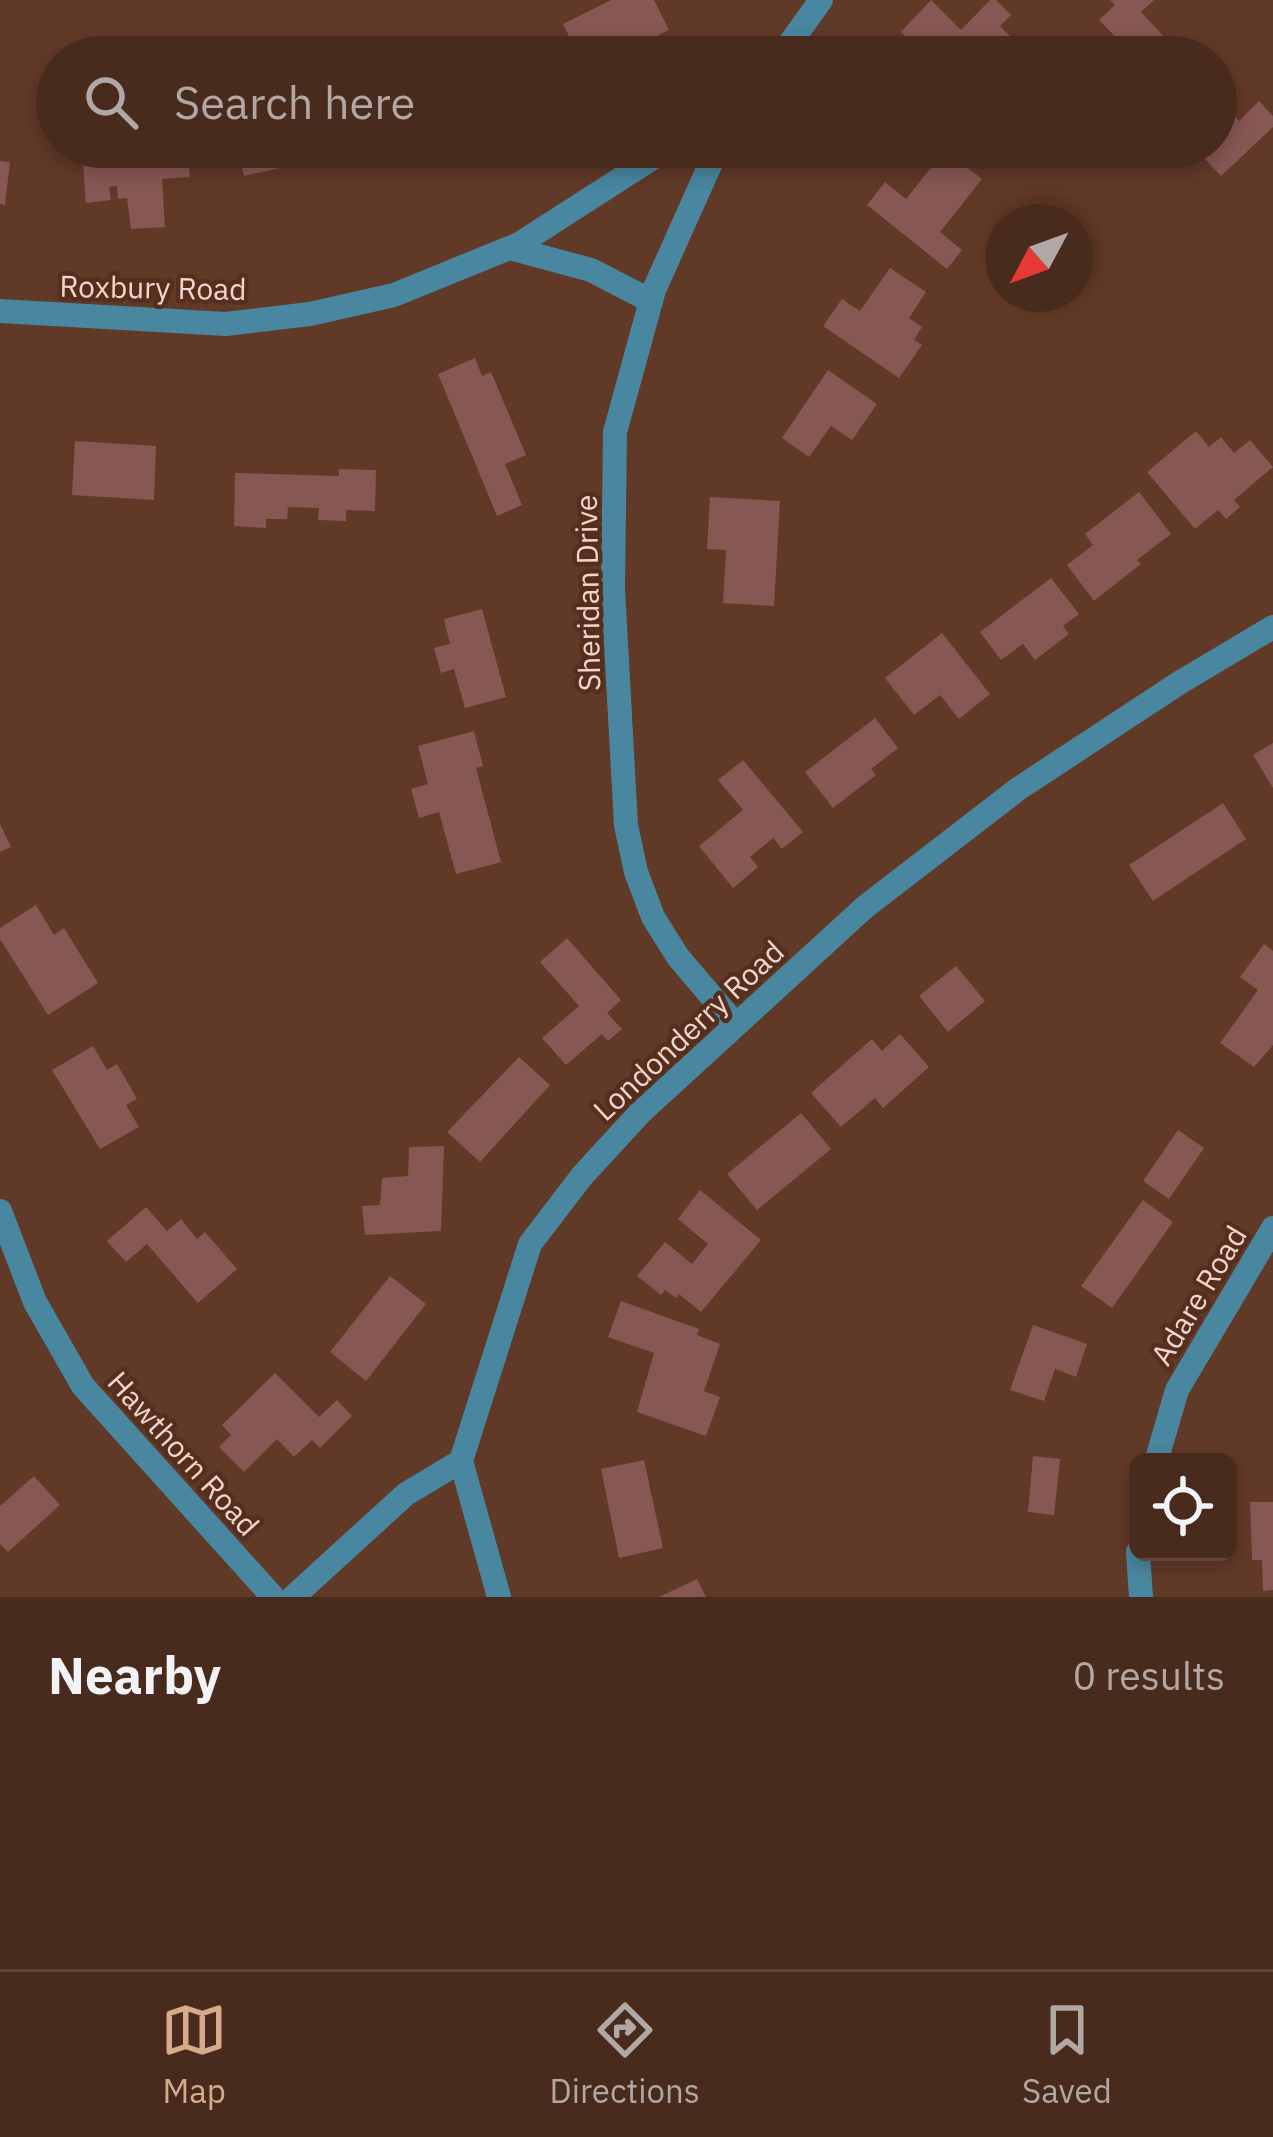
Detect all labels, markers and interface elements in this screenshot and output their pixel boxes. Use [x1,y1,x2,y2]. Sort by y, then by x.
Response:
search box [36,36,1237,168]
icon: search [78,69,144,135]
text: Search here [174,73,415,131]
north arrow [985,204,1093,312]
street label: Roxbury Road [59,266,247,308]
street label: Sheridan Drive [566,494,608,692]
street label: Londonderry Road [584,932,792,1128]
street label: Adare Road [1141,1218,1255,1372]
street label: Hawthorn Road [100,1362,268,1544]
map controls [1129,1453,1237,1561]
button: locate [1129,1453,1237,1561]
text: Nearby [48,1642,221,1708]
text: 0 results [1073,1650,1225,1701]
tab: Map [161,1997,227,2112]
tab: Directions [550,1997,700,2112]
tab: Saved [1022,1997,1112,2112]

